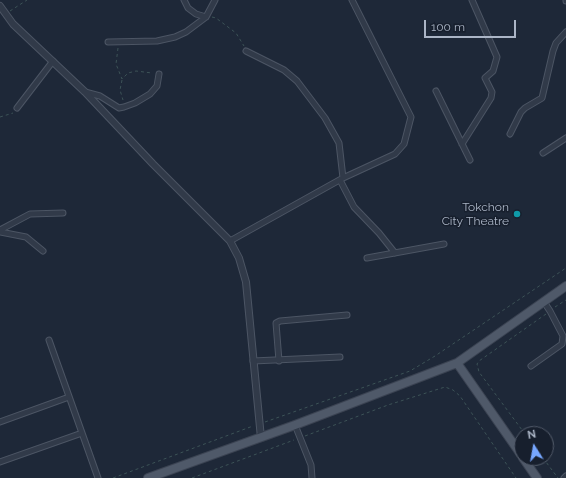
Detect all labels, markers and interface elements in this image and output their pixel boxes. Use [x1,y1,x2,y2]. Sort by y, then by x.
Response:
scale bar [426,12,518,38]
text: 100 m [431,20,465,34]
place label: Tokchon City Theatre [442,200,509,228]
marker: Tokchon City Theatre [512,209,522,219]
north arrow [514,426,554,466]
text: N [526,428,537,442]

